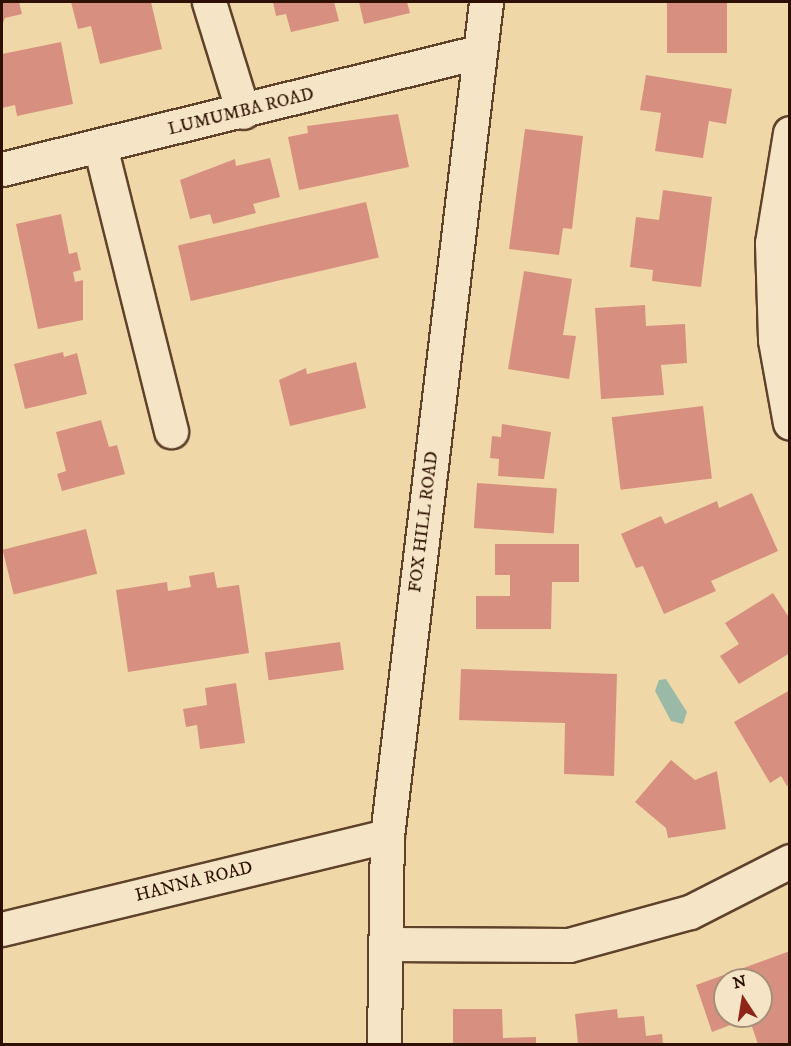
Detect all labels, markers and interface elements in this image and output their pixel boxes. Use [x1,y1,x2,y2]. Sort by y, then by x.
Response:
street label: LUMUMBA ROAD [166,83,316,141]
street label: FOX HILL ROAD [405,450,443,594]
street label: HANNA ROAD [133,857,255,907]
north arrow [713,968,773,1028]
text: N [731,971,748,993]

